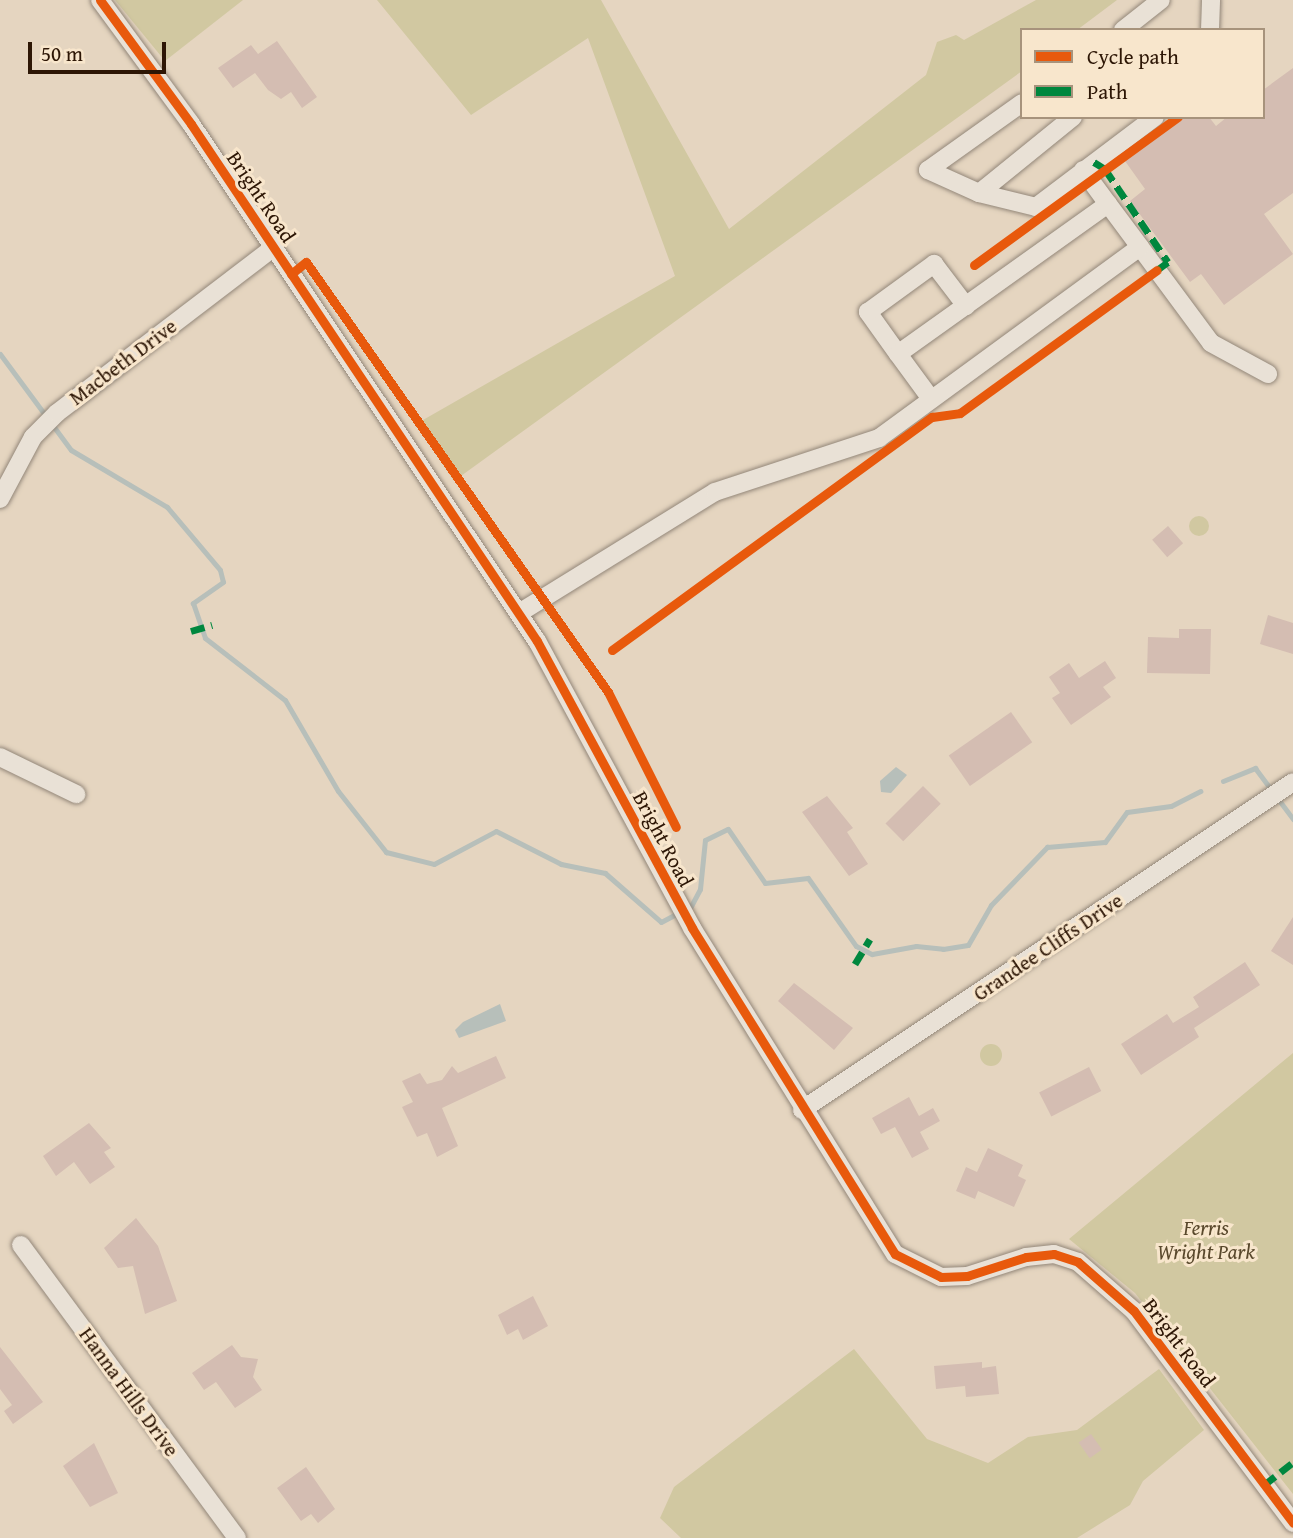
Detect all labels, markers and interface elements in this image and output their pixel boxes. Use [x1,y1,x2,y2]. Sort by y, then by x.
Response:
scale bar [32,28,170,72]
legend [1020,28,1265,119]
text: 50 m [41,38,83,69]
text: Cycle path [1087,41,1179,72]
text: Path [1087,76,1127,107]
street label: Bright Road [221,147,301,247]
street label: Macbeth Drive [64,313,182,411]
street label: Bright Road [627,787,699,891]
street label: Grandee Cliffs Drive [968,888,1128,1006]
park label: Ferris Wright Park [1157,1215,1255,1265]
street label: Bright Road [1137,1294,1221,1392]
street label: Hanna Hills Drive [74,1322,184,1462]

